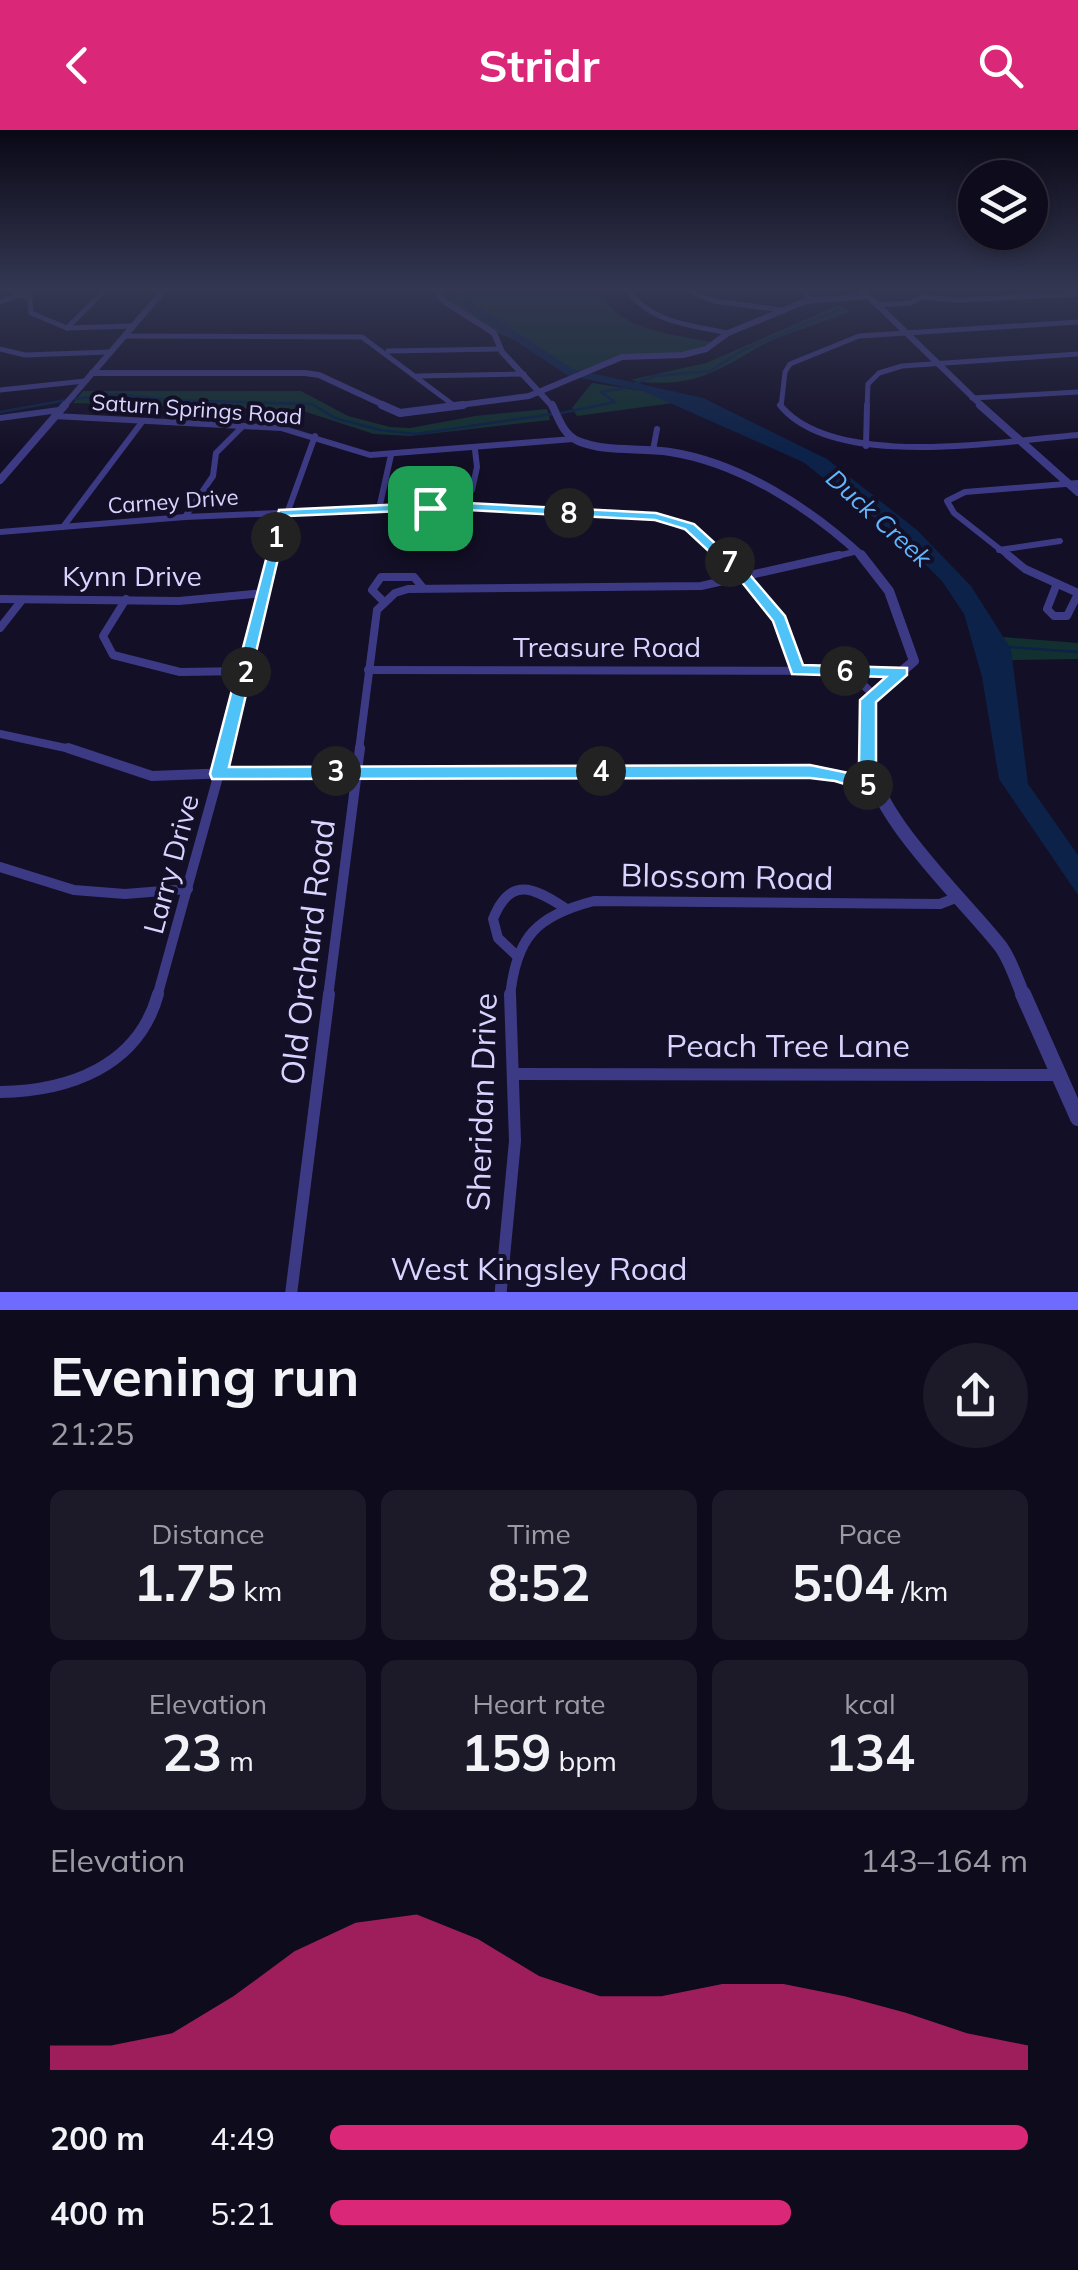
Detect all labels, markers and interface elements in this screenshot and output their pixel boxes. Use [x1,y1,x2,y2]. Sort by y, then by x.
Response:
text: Stridr [479,37,599,93]
icon: back [50,38,105,93]
icon: search [973,38,1028,93]
map controls [958,160,1048,250]
button: layers [958,160,1048,250]
street label: Saturn Springs Road [91,388,303,430]
water label: Duck Creek [820,462,939,574]
pin [388,466,473,551]
icon: arrive [403,481,458,536]
street label: Carney Drive [107,482,239,520]
pin: 8 [544,488,594,538]
text: 8 [561,495,577,530]
pin: 1 [251,512,301,562]
text: 1 [268,519,284,554]
pin: 7 [705,537,755,587]
text: 7 [722,544,738,579]
street label: Kynn Drive [62,558,202,593]
street label: Treasure Road [513,629,701,664]
pin: 6 [820,646,870,696]
pin: 2 [221,647,271,697]
text: 6 [837,653,853,688]
text: 2 [238,654,254,689]
pin: 3 [311,746,361,796]
pin: 4 [576,746,626,796]
text: 3 [328,753,344,788]
text: 4 [593,753,609,788]
pin: 5 [843,760,893,810]
text: 5 [860,767,876,802]
street label: Larry Drive [135,790,206,937]
street label: Old Orchard Road [271,817,343,1087]
street label: Blossom Road [620,854,834,898]
street label: Sheridan Drive [457,992,505,1212]
street label: Peach Tree Lane [666,1025,910,1065]
street label: West Kingsley Road [391,1248,687,1288]
text: Evening run [50,1341,359,1410]
button: share [923,1343,1028,1448]
text: 21:25 [50,1413,134,1453]
text: Distance [151,1516,265,1551]
text: Time [507,1516,571,1551]
text: Pace [838,1516,902,1551]
text: 1.75 [134,1551,236,1614]
text: 8:52 [488,1551,590,1614]
text: 5:04 [792,1551,894,1614]
text: km [236,1573,282,1608]
text: /km [894,1573,948,1608]
text: Elevation [149,1686,267,1721]
text: Heart rate [472,1686,606,1721]
text: kcal [844,1686,896,1721]
text: 23 [162,1721,222,1784]
text: 159 [461,1721,551,1784]
text: 134 [825,1721,915,1784]
text: m [222,1743,254,1778]
text: bpm [551,1743,617,1778]
text: Elevation [50,1840,185,1880]
text: 143–164 m [860,1840,1028,1880]
text: 200 m [50,2118,145,2158]
text: 4:49 [210,2118,275,2158]
text: 400 m [50,2193,145,2233]
text: 5:21 [210,2193,275,2233]

